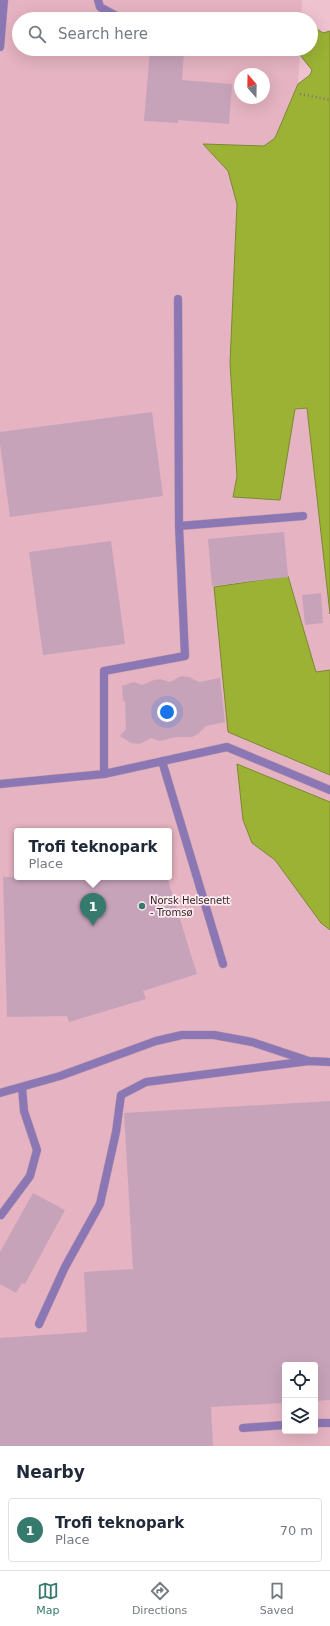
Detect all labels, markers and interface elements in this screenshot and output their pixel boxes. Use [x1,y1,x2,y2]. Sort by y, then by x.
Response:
search box [12,12,318,56]
icon: search [26,23,48,45]
text: Search here [58,25,148,43]
north arrow [234,68,270,104]
your location [157,702,177,722]
popup [14,828,172,880]
text: Trofi teknopark [28,838,158,856]
text: Place [28,856,63,871]
pin: 1 [80,893,106,926]
place label: Norsk Helsenett - Tromsø [150,895,230,918]
marker: Norsk Helsenett - Tromsø [137,901,147,911]
map controls [282,1362,318,1434]
button: locate [282,1362,318,1398]
button: layers [282,1398,318,1434]
text: Nearby [16,1462,85,1482]
text: Trofi teknopark [55,1514,184,1532]
text: 1 [25,1523,35,1538]
text: 70 m [280,1523,313,1538]
text: Place [55,1532,90,1547]
tab: Map [36,1580,59,1617]
tab: Directions [132,1580,187,1617]
tab: Saved [260,1580,294,1617]

